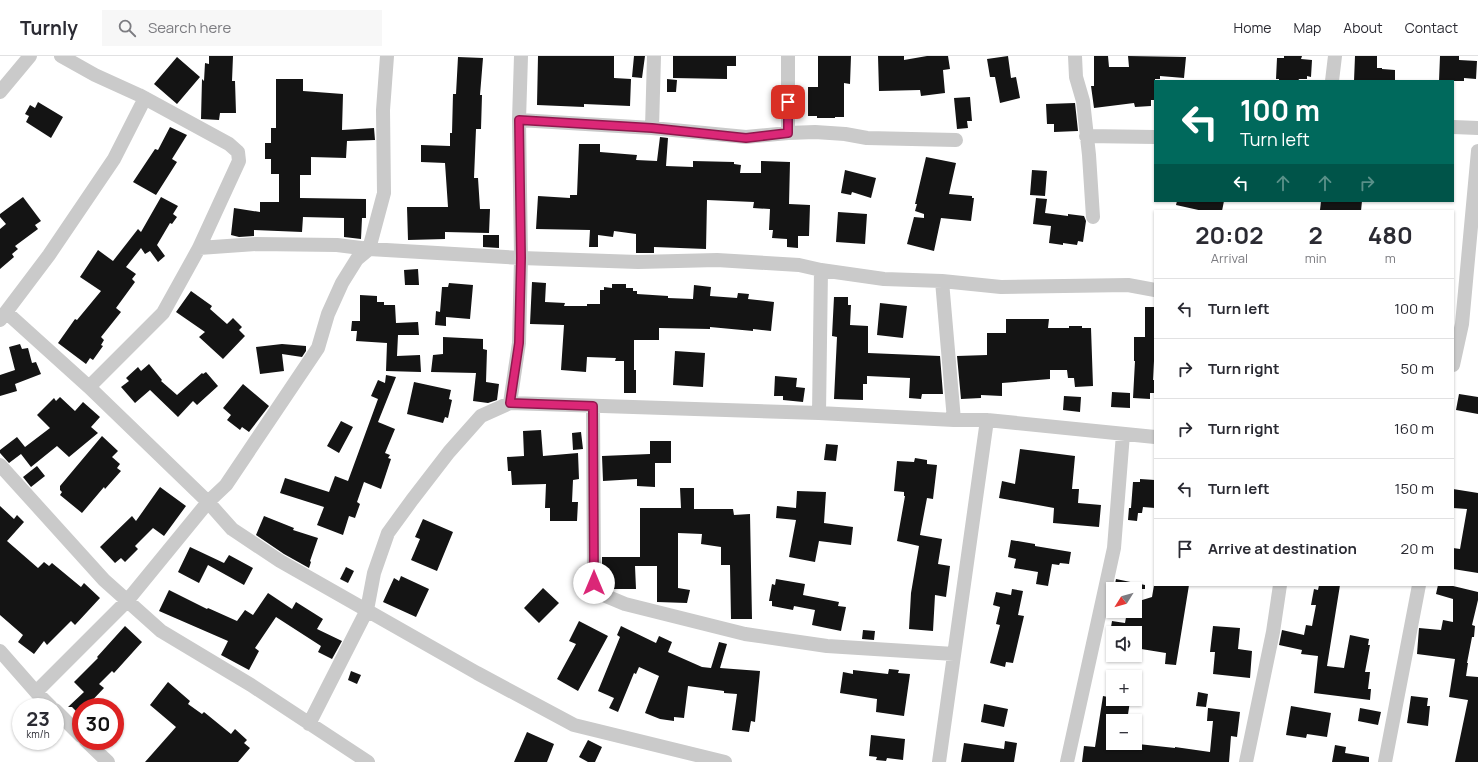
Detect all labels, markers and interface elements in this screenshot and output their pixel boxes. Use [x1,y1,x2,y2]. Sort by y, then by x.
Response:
search box [102,10,382,46]
text: Turnly [20,15,78,41]
icon: search [116,17,138,39]
text: Search here [148,17,231,38]
text: Home [1234,18,1271,37]
text: Map [1293,18,1321,37]
text: About [1343,18,1383,37]
text: Contact [1405,18,1458,37]
pin [771,85,805,119]
icon: arrive [777,91,799,113]
text: 100 m [1240,91,1320,129]
icon: left [1174,96,1226,148]
text: Turn left [1240,127,1310,151]
icon: left [1230,172,1252,194]
icon: ahead [1272,172,1294,194]
icon: ahead [1314,172,1336,194]
icon: right [1356,172,1378,194]
text: 20:02 [1195,218,1264,251]
text: 2 [1308,218,1323,251]
text: 480 [1368,218,1413,251]
text: Arrival [1211,249,1248,267]
text: min [1305,249,1327,267]
text: m [1385,249,1396,267]
icon: left [1174,298,1196,320]
text: Turn left [1208,298,1270,319]
text: 100 m [1394,298,1434,319]
icon: right [1174,358,1196,380]
text: Turn right [1208,358,1279,379]
text: 50 m [1400,358,1434,379]
icon: right [1174,418,1196,440]
text: Turn right [1208,418,1279,439]
text: 160 m [1394,418,1434,439]
icon: left [1174,478,1196,500]
text: Turn left [1208,478,1270,499]
text: 150 m [1395,478,1434,499]
icon: arrive [1174,538,1196,560]
text: Arrive at destination [1208,538,1357,559]
text: 20 m [1401,538,1434,559]
position arrow [573,562,615,604]
north arrow [1106,582,1142,618]
map controls [1106,582,1142,750]
button: sound [1106,626,1142,662]
button: + [1106,670,1142,706]
speed limit sign: 30 [72,698,124,750]
text: 23 [26,705,50,732]
button: − [1106,714,1142,750]
text: km/h [26,727,50,741]

